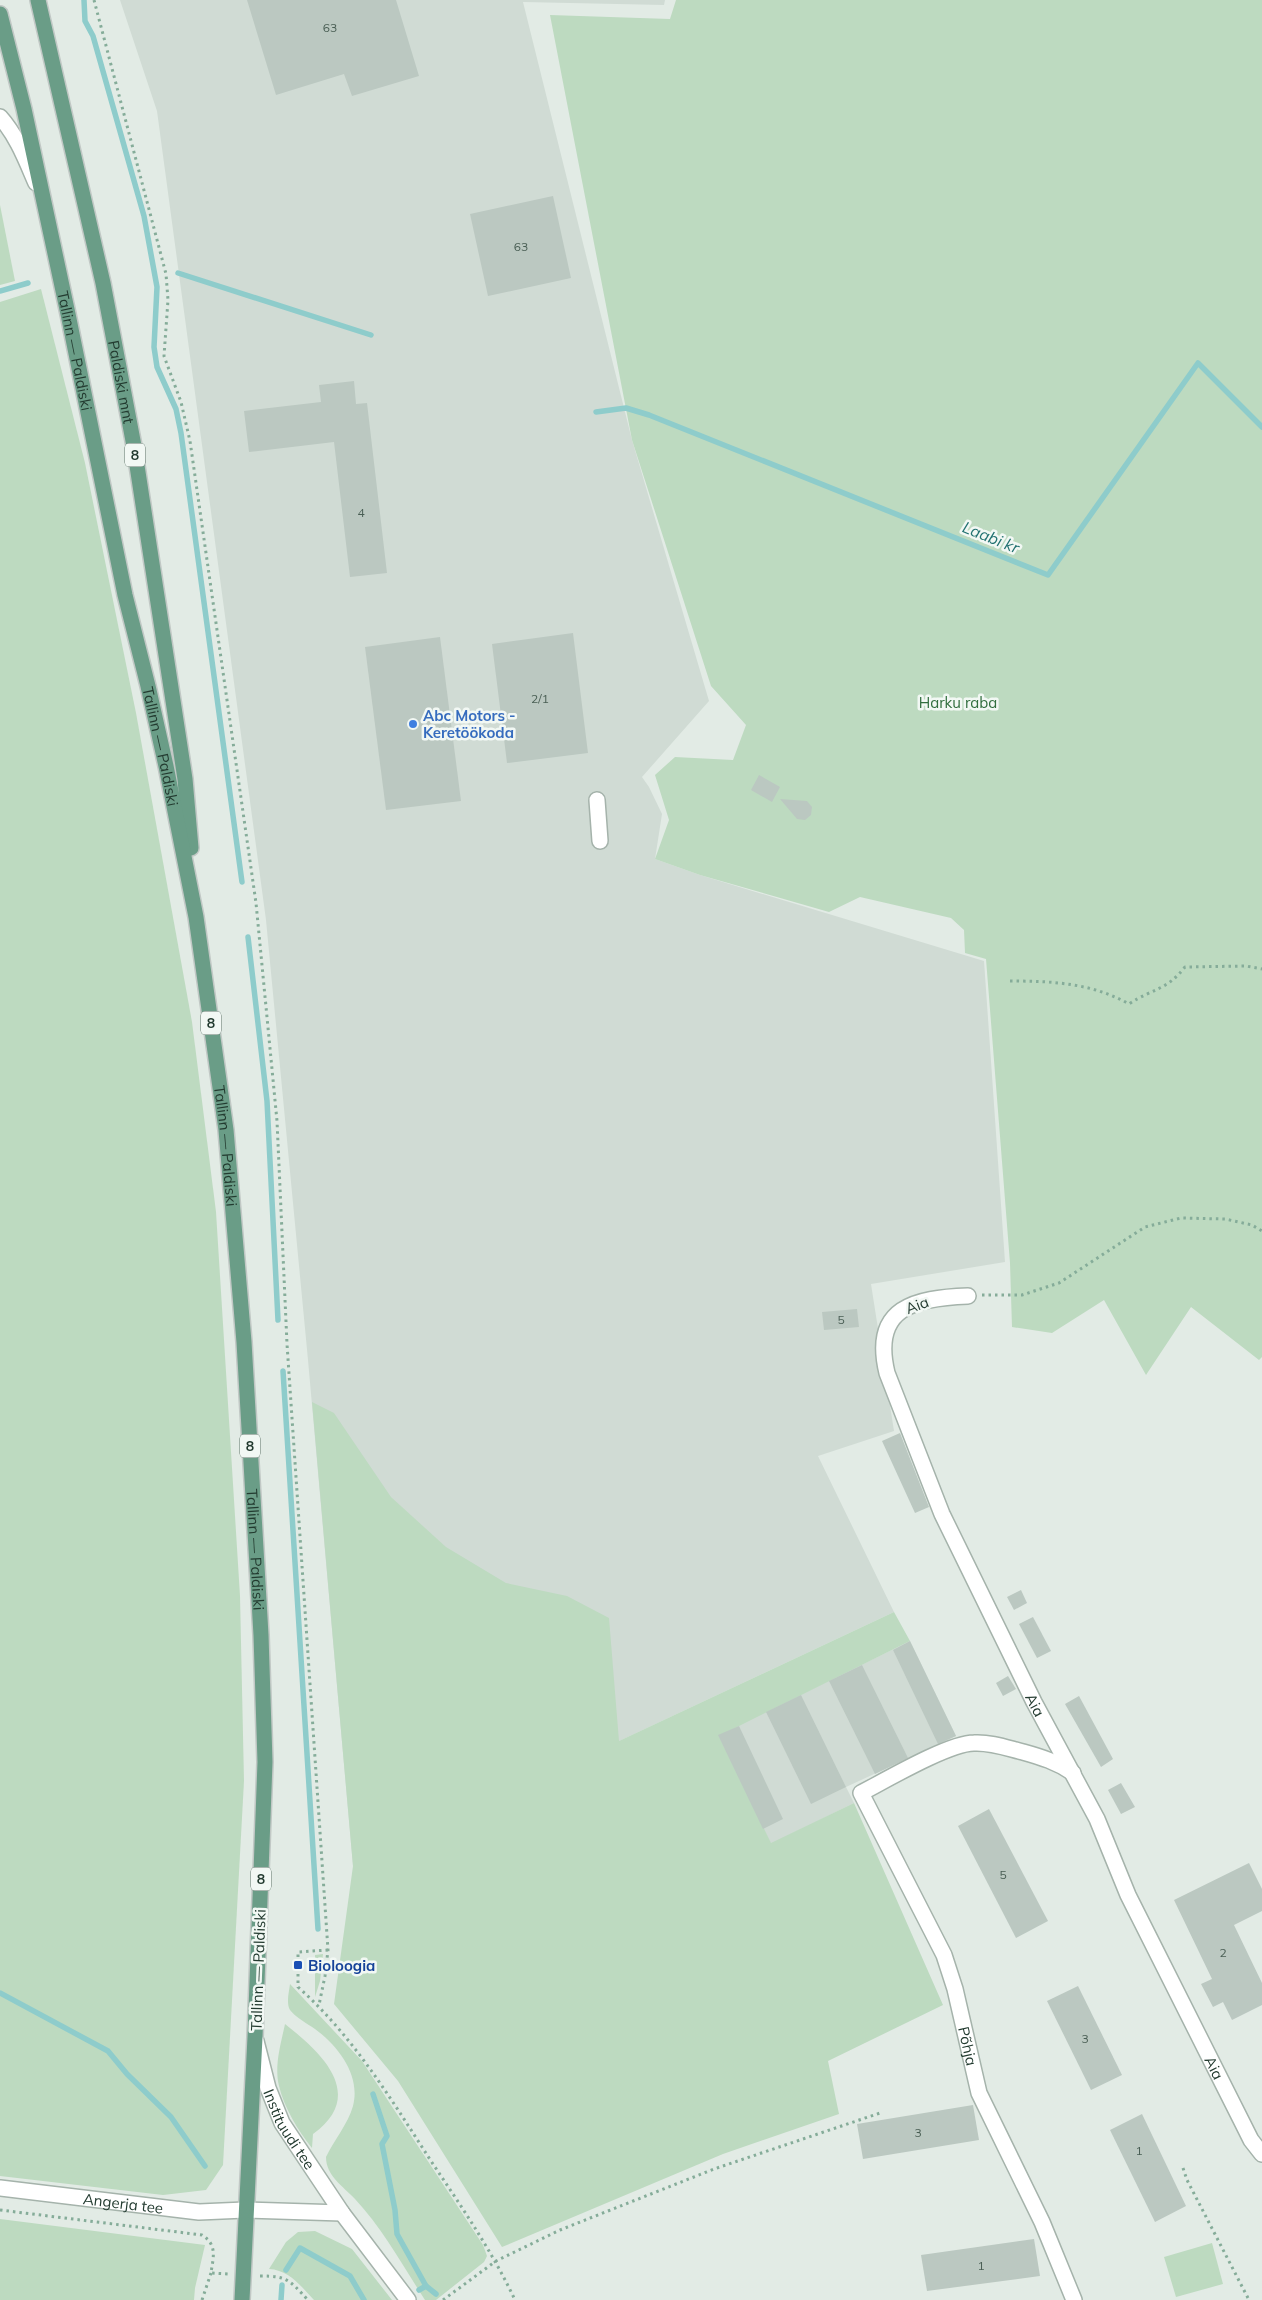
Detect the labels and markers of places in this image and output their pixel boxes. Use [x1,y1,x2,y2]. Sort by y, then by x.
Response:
place label: Abc Motors - Keretöökoda [423,706,516,742]
marker: Abc Motors - Keretöökoda [407,718,419,730]
place label: Bioloogia [308,1956,375,1975]
marker: Bioloogia [292,1959,304,1971]

